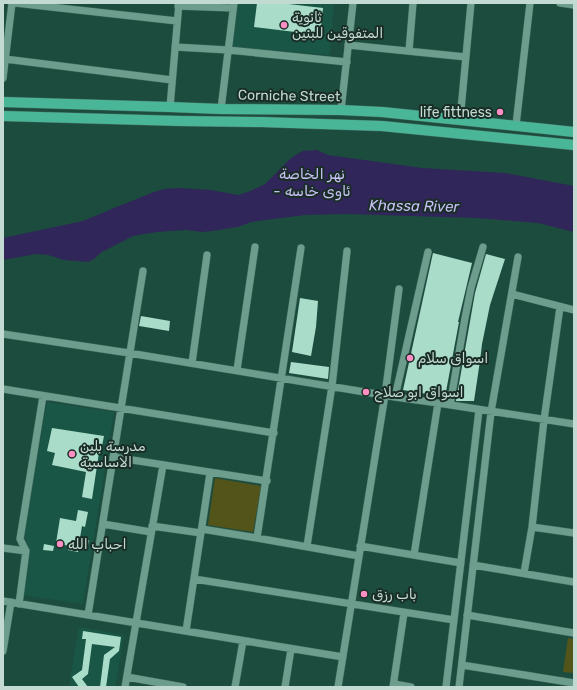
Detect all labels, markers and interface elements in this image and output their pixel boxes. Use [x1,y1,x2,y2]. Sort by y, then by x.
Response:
place label: ثانوية المتفوقين للبنين [292,9,383,42]
marker: ثانوية المتفوقين للبنين [279,20,289,30]
street label: Corniche Street [238,87,341,105]
place label: life fittness [420,104,492,121]
marker: life fittness [495,107,505,117]
water label: نهر الخاصة - ئاوی خاسە [273,165,351,201]
water label: Khassa River [369,196,461,216]
place label: اسواق سلام [418,350,488,368]
marker: اسواق سلام [405,353,415,363]
place label: اسواق ابو صلاح [374,384,464,403]
marker: اسواق ابو صلاح [361,387,371,397]
place label: مدرسة بلين الاساسية [80,438,146,471]
marker: مدرسة بلين الاساسية [67,449,77,459]
place label: احباب الله [68,536,127,553]
marker: احباب الله [55,539,65,549]
place label: باب رزق [372,586,417,603]
marker: باب رزق [359,589,369,599]

